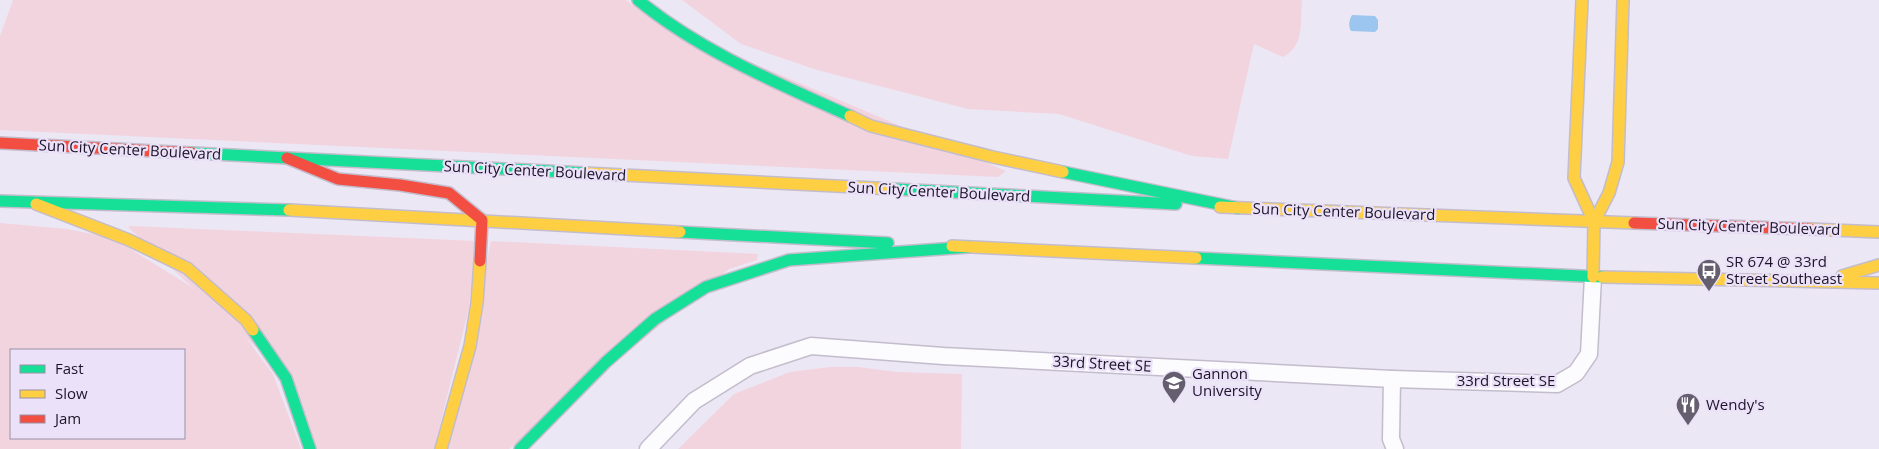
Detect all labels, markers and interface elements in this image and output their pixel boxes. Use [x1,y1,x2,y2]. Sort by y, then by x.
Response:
street label: Sun City Center Boulevard [38,134,222,164]
street label: Sun City Center Boulevard [443,155,627,185]
street label: Sun City Center Boulevard [847,176,1031,206]
street label: Sun City Center Boulevard [1252,198,1436,224]
street label: Sun City Center Boulevard [1657,213,1841,239]
place label: SR 674 @ 33rd Street Southeast [1726,251,1842,288]
bus stop icon: SR 674 @ 33rd Street Southeast [1696,258,1722,292]
legend [10,349,185,439]
street label: 33rd Street SE [1052,350,1152,376]
text: Fast [55,358,84,378]
place label: Gannon University [1192,363,1262,400]
school or university icon: Gannon University [1161,370,1187,404]
street label: 33rd Street SE [1457,370,1555,390]
text: Slow [55,383,88,403]
restaurant icon: Wendy's [1675,392,1701,426]
place label: Wendy's [1706,394,1765,414]
text: Jam [53,408,81,428]

